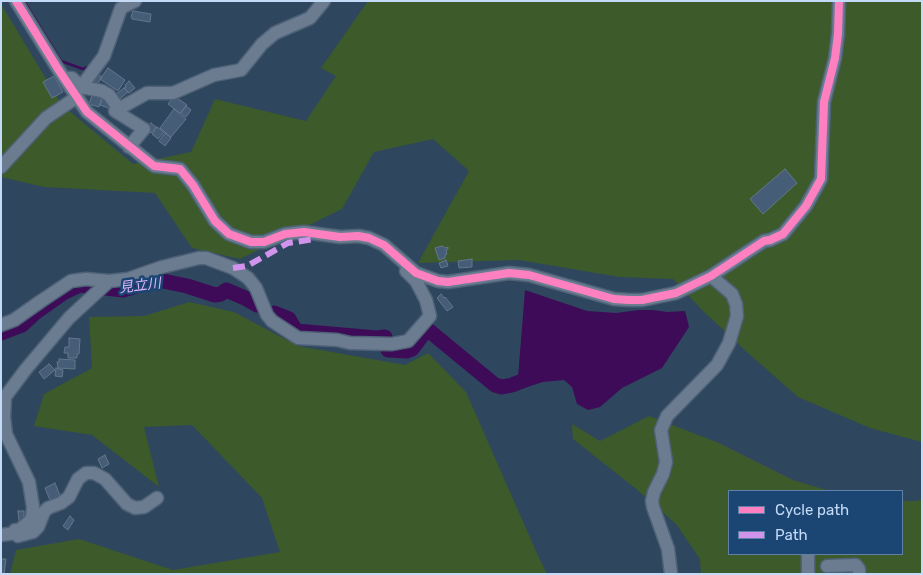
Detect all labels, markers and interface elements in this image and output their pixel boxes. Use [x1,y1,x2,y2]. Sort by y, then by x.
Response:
water label: 見立川 [118,275,162,297]
legend [728,490,903,555]
text: Cycle path [775,501,849,519]
text: Path [775,526,808,544]

